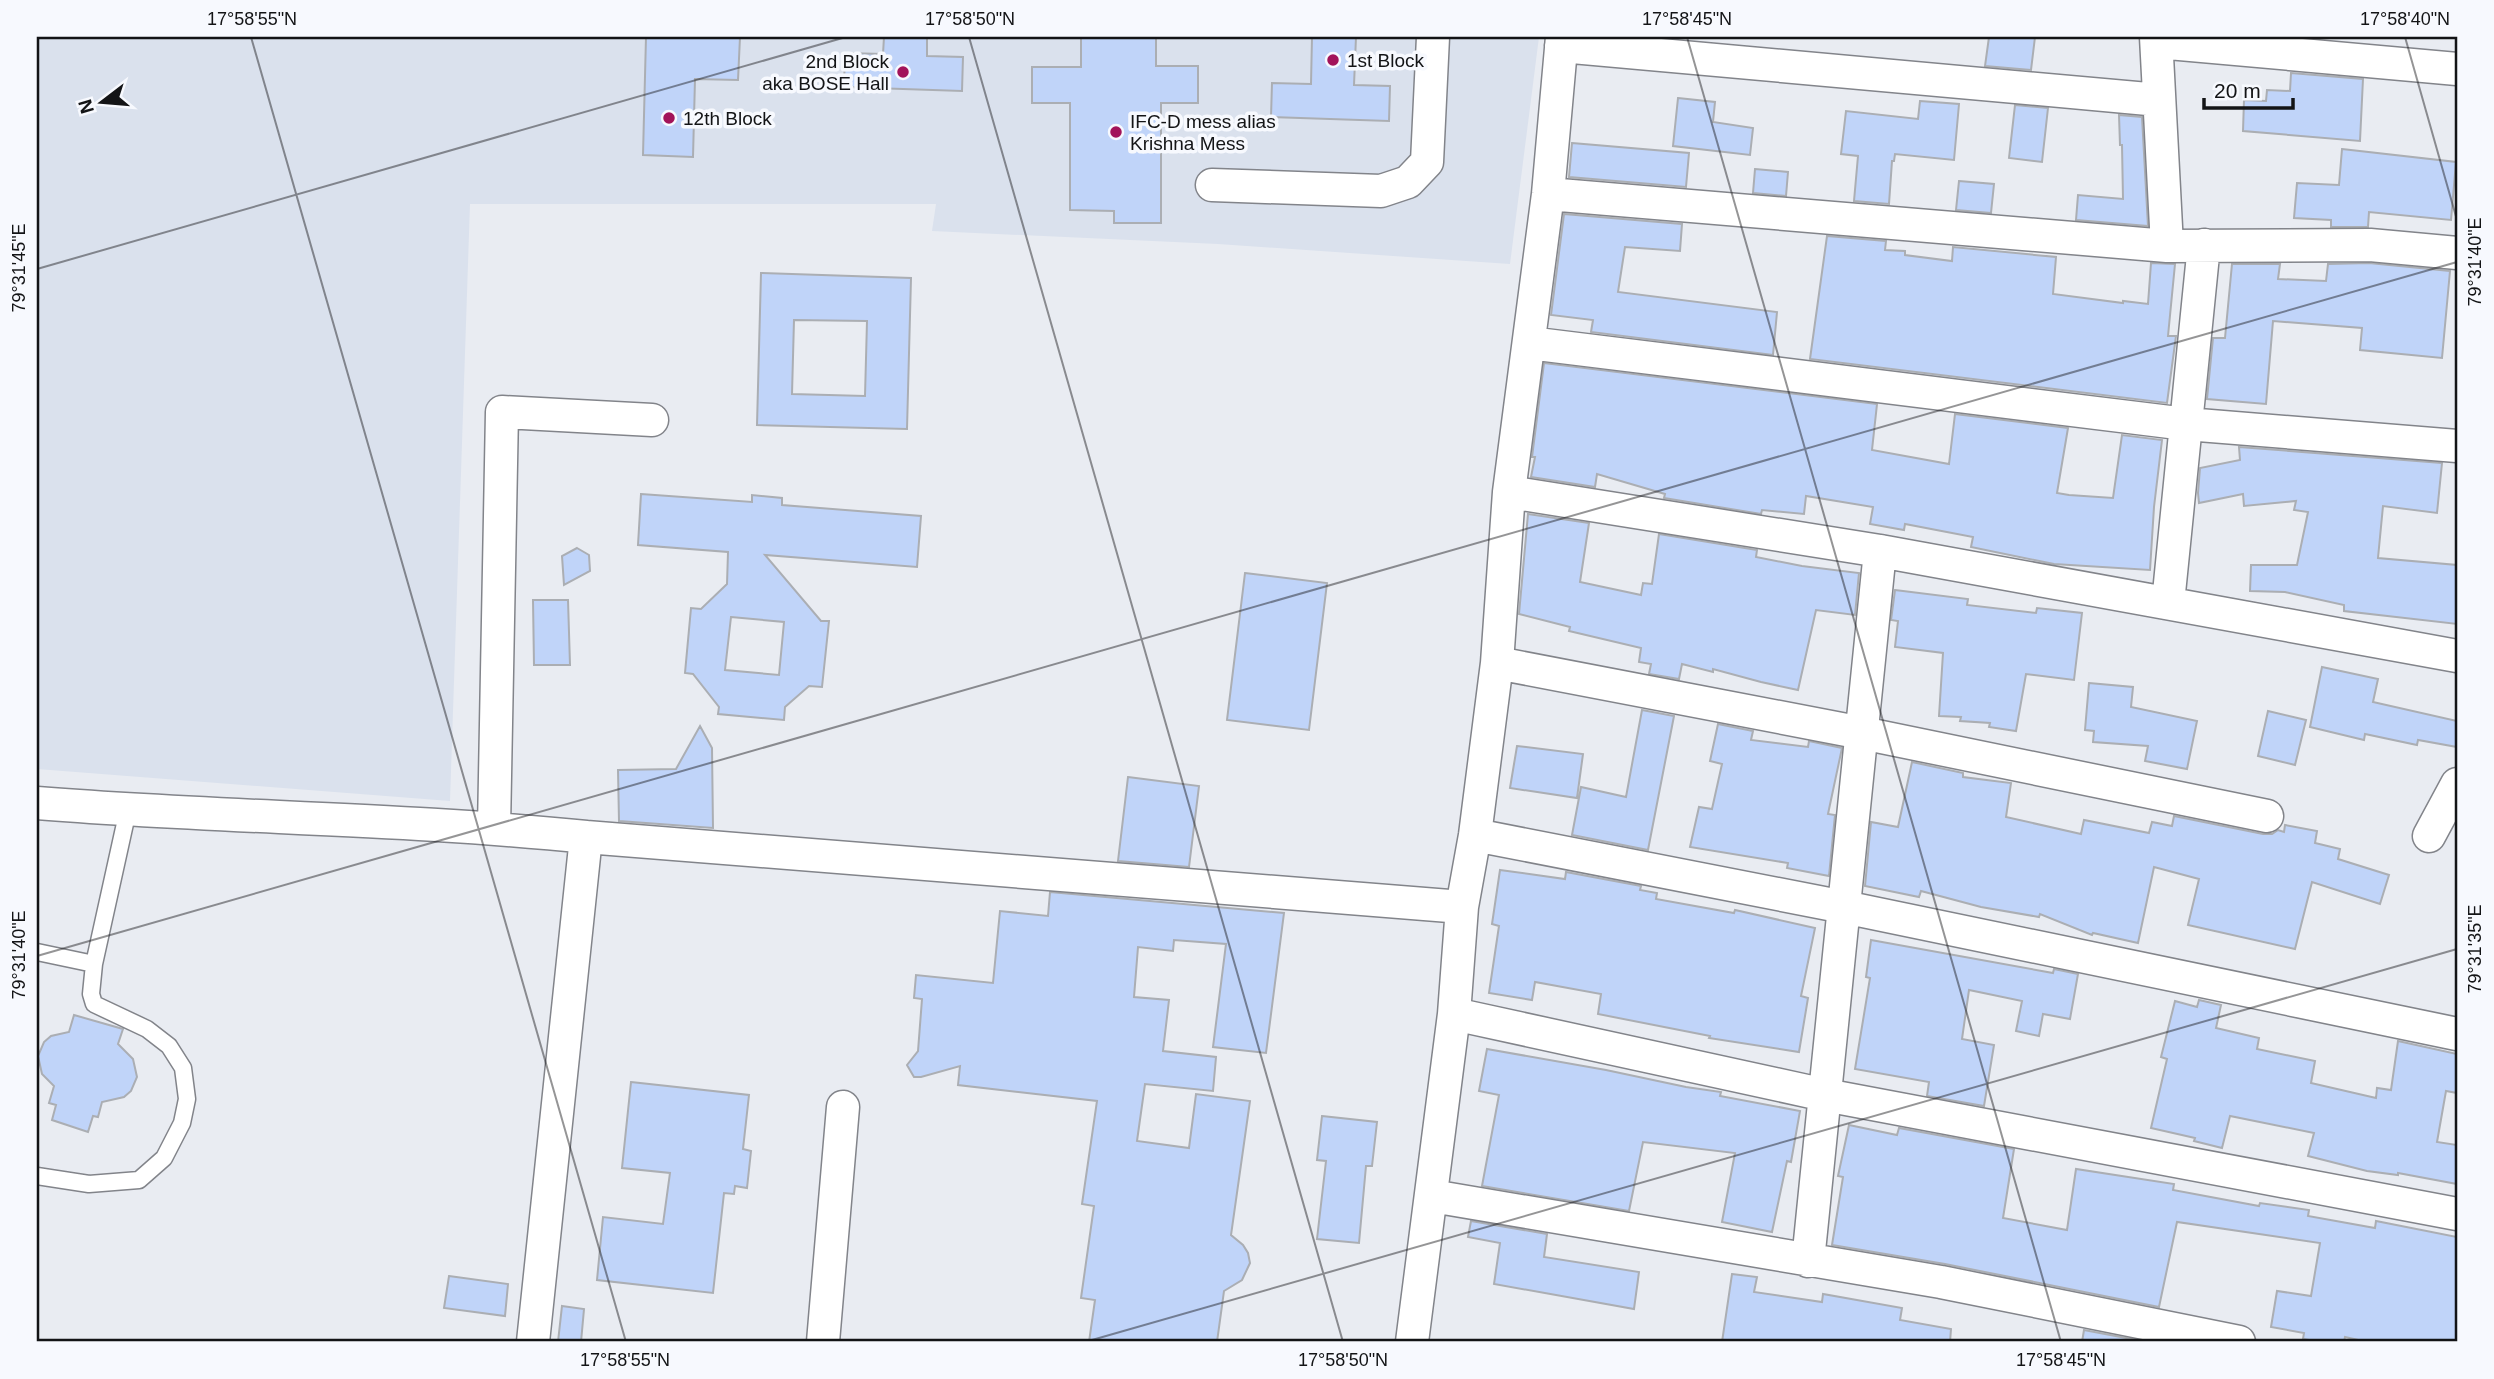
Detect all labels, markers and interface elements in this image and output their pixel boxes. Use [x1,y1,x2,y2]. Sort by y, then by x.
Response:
text: 17°58'55"N [207,9,297,29]
text: 17°58'50"N [925,9,1015,29]
text: 17°58'45"N [1642,9,1732,29]
text: 17°58'40"N [2360,9,2450,29]
place label: 1st Block [1347,50,1425,71]
place label: 2nd Block aka BOSE Hall [762,51,889,94]
marker: 1st Block [1325,52,1341,68]
marker: 2nd Block aka BOSE Hall [895,64,911,80]
north arrow [66,66,136,136]
scale bar [2204,66,2293,110]
text: 20 m [2214,79,2261,102]
text: N [74,97,98,116]
place label: 12th Block [683,108,772,129]
marker: 12th Block [661,110,677,126]
place label: IFC-D mess alias Krishna Mess [1130,111,1276,154]
marker: IFC-D mess alias Krishna Mess [1108,124,1124,140]
text: 79°31'40"E [2465,217,2485,307]
text: 79°31'45"E [9,223,29,313]
text: 79°31'35"E [2465,904,2485,994]
text: 79°31'40"E [9,910,29,1000]
text: 17°58'55"N [580,1350,670,1370]
text: 17°58'50"N [1298,1350,1388,1370]
text: 17°58'45"N [2016,1350,2106,1370]

